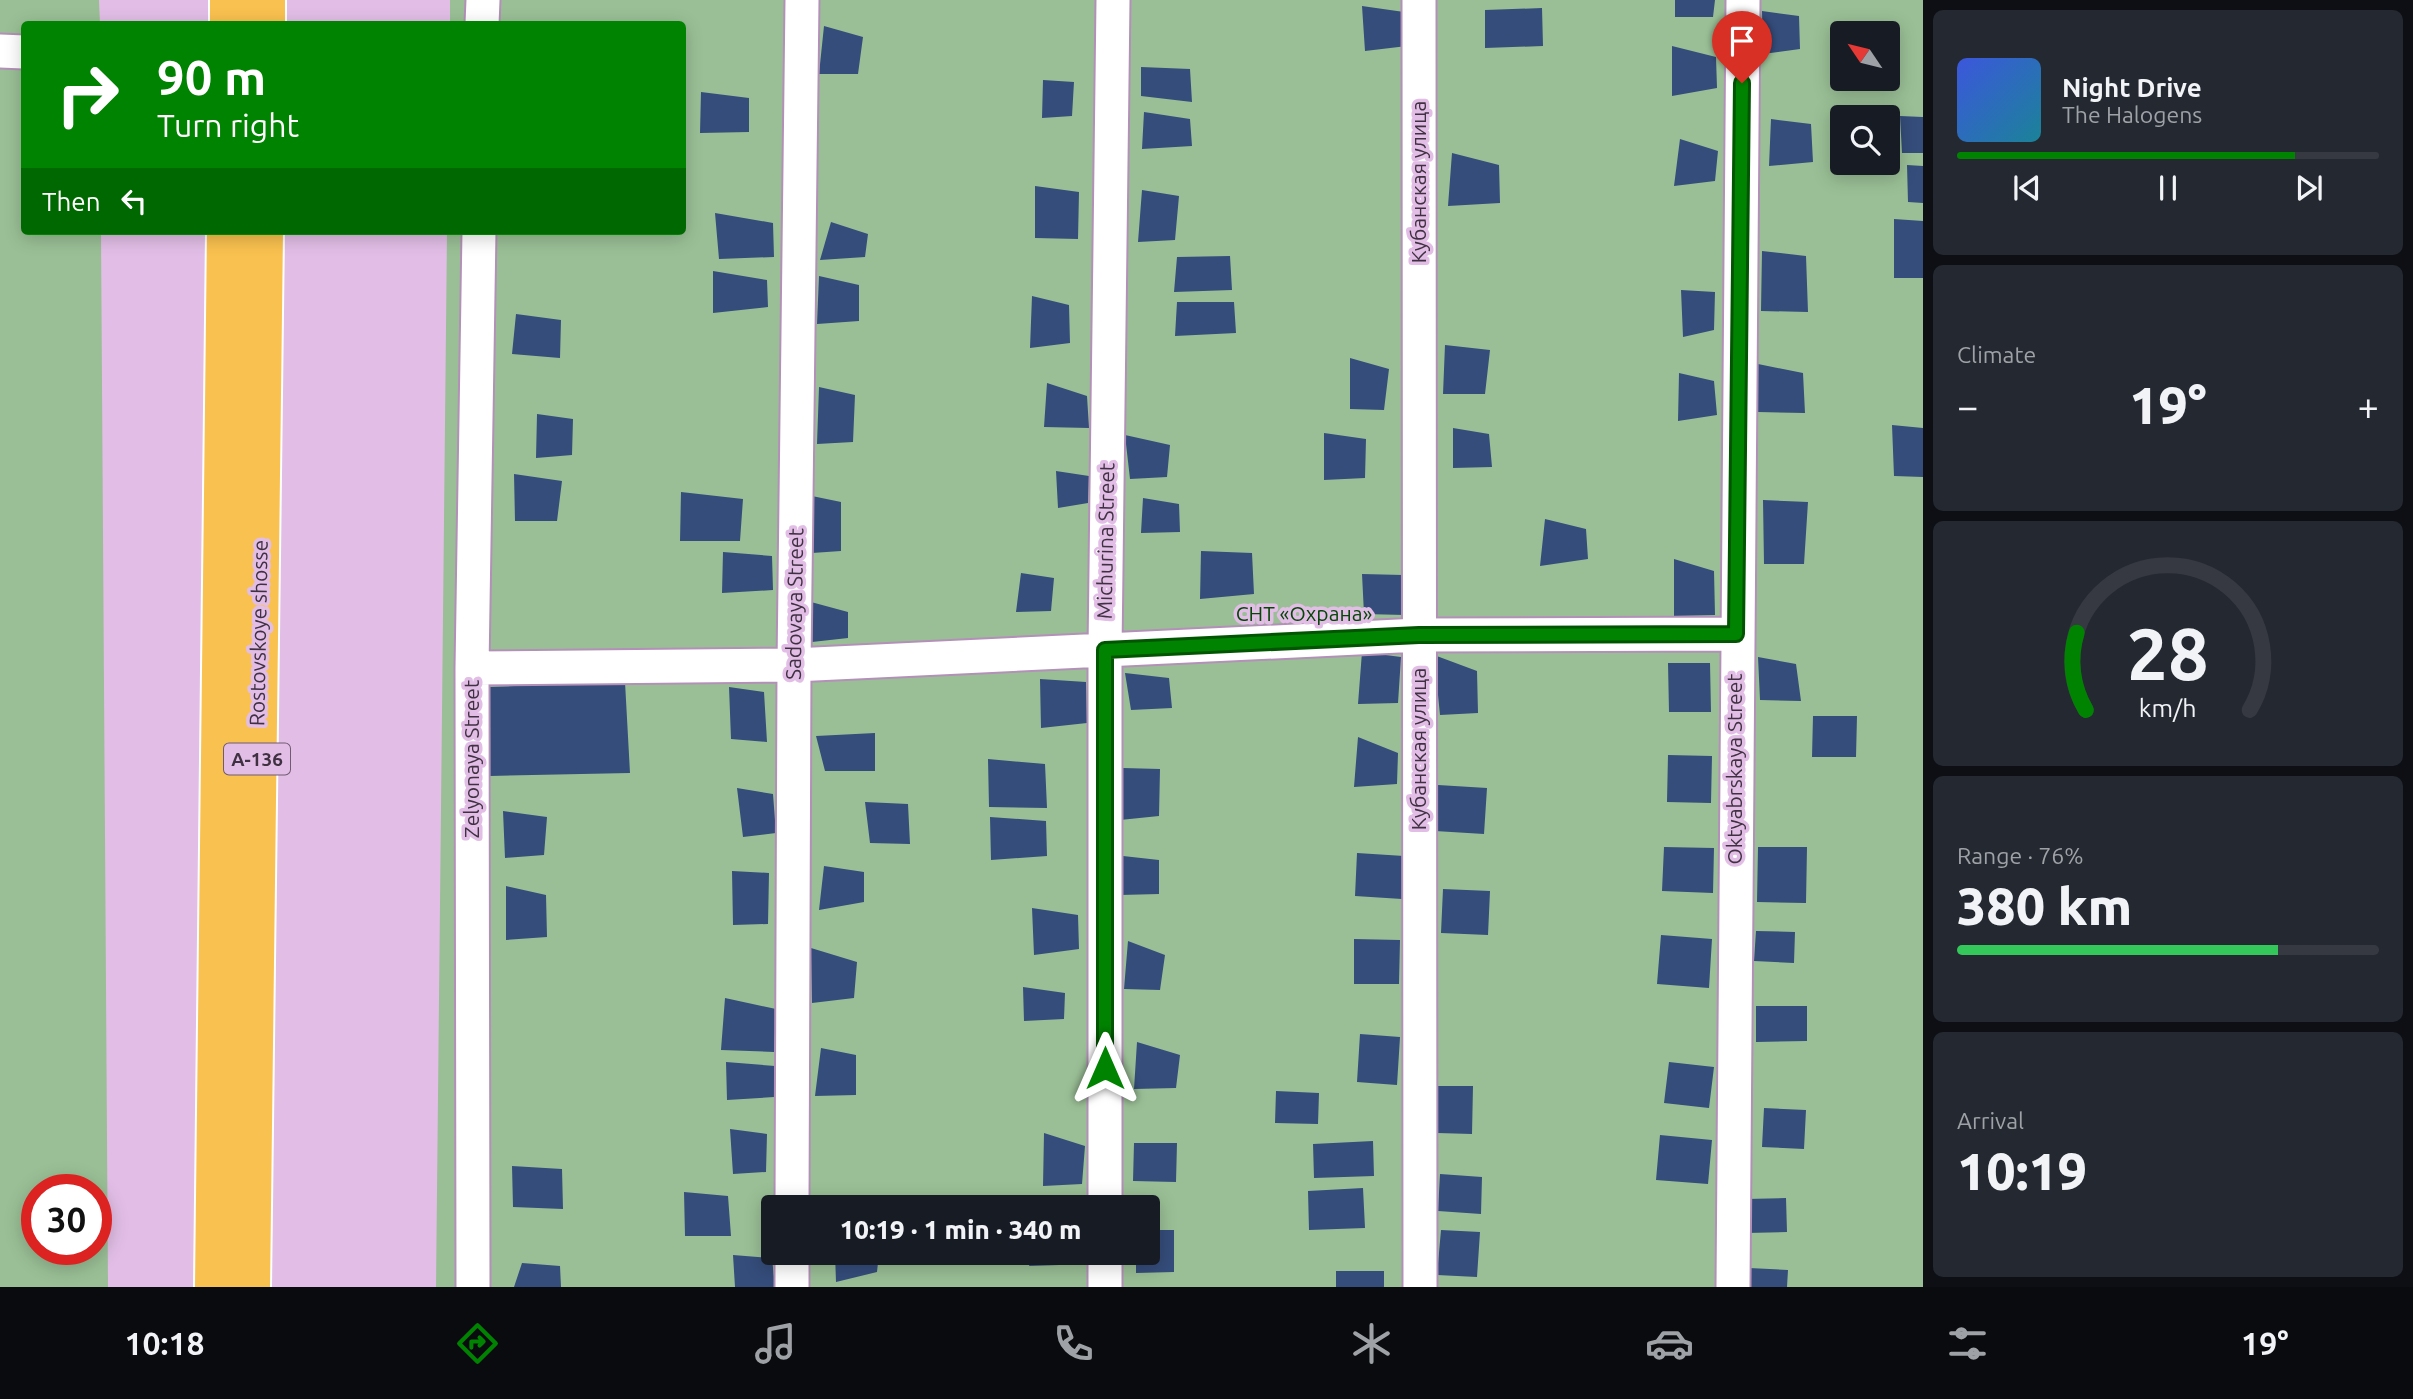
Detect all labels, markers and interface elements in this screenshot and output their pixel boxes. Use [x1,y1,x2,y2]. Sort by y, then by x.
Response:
pin [1712,11,1772,83]
north arrow [1830,21,1900,91]
map controls [1830,21,1900,175]
icon: arrive [1723,22,1761,60]
icon: right [42,49,133,140]
text: 90 m [157,49,266,104]
text: Night Drive [2062,73,2202,102]
street label: Кубанская улица [1406,101,1430,263]
text: The Halogens [2062,102,2202,127]
button: search [1830,105,1900,175]
text: Turn right [157,107,299,143]
icon: previous [2008,169,2046,207]
icon: pause [2149,169,2187,207]
icon: next [2290,169,2328,207]
icon: left [115,182,153,220]
text: Then [42,187,101,216]
text: Climate [1957,342,2036,367]
text: 19° [2129,376,2207,434]
text: − [1957,385,1978,427]
text: + [2358,385,2379,427]
street label: Michurina Street [1092,463,1118,619]
street label: Sadovaya Street [781,528,807,680]
street label: Rostovskoye shosse [244,540,272,726]
park label: СНТ «Охрана» [1236,601,1373,625]
text: 28 [2127,612,2209,694]
street label: Кубанская улица [1406,668,1430,830]
street label: Oktyabrskaya Street [1722,673,1746,865]
street label: Zelyonaya Street [459,680,483,838]
text: km/h [2139,693,2197,721]
road number: А-136 [224,744,290,774]
text: Range · 76% [1957,843,2084,868]
text: 380 km [1957,877,2132,935]
position arrow [1068,1031,1142,1105]
text: Arrival [1957,1108,2024,1133]
text: 10:19 [1957,1142,2087,1200]
speed limit sign: 30 [21,1174,112,1265]
text: 10:19 · 1 min · 340 m [840,1215,1081,1244]
icon: directions [453,1319,502,1368]
icon: music [751,1319,800,1368]
icon: phone [1049,1319,1098,1368]
icon: climate [1347,1319,1396,1368]
icon: car [1645,1319,1694,1368]
icon: filters [1943,1319,1992,1368]
text: 10:18 [124,1325,205,1361]
text: 19° [2241,1325,2289,1361]

